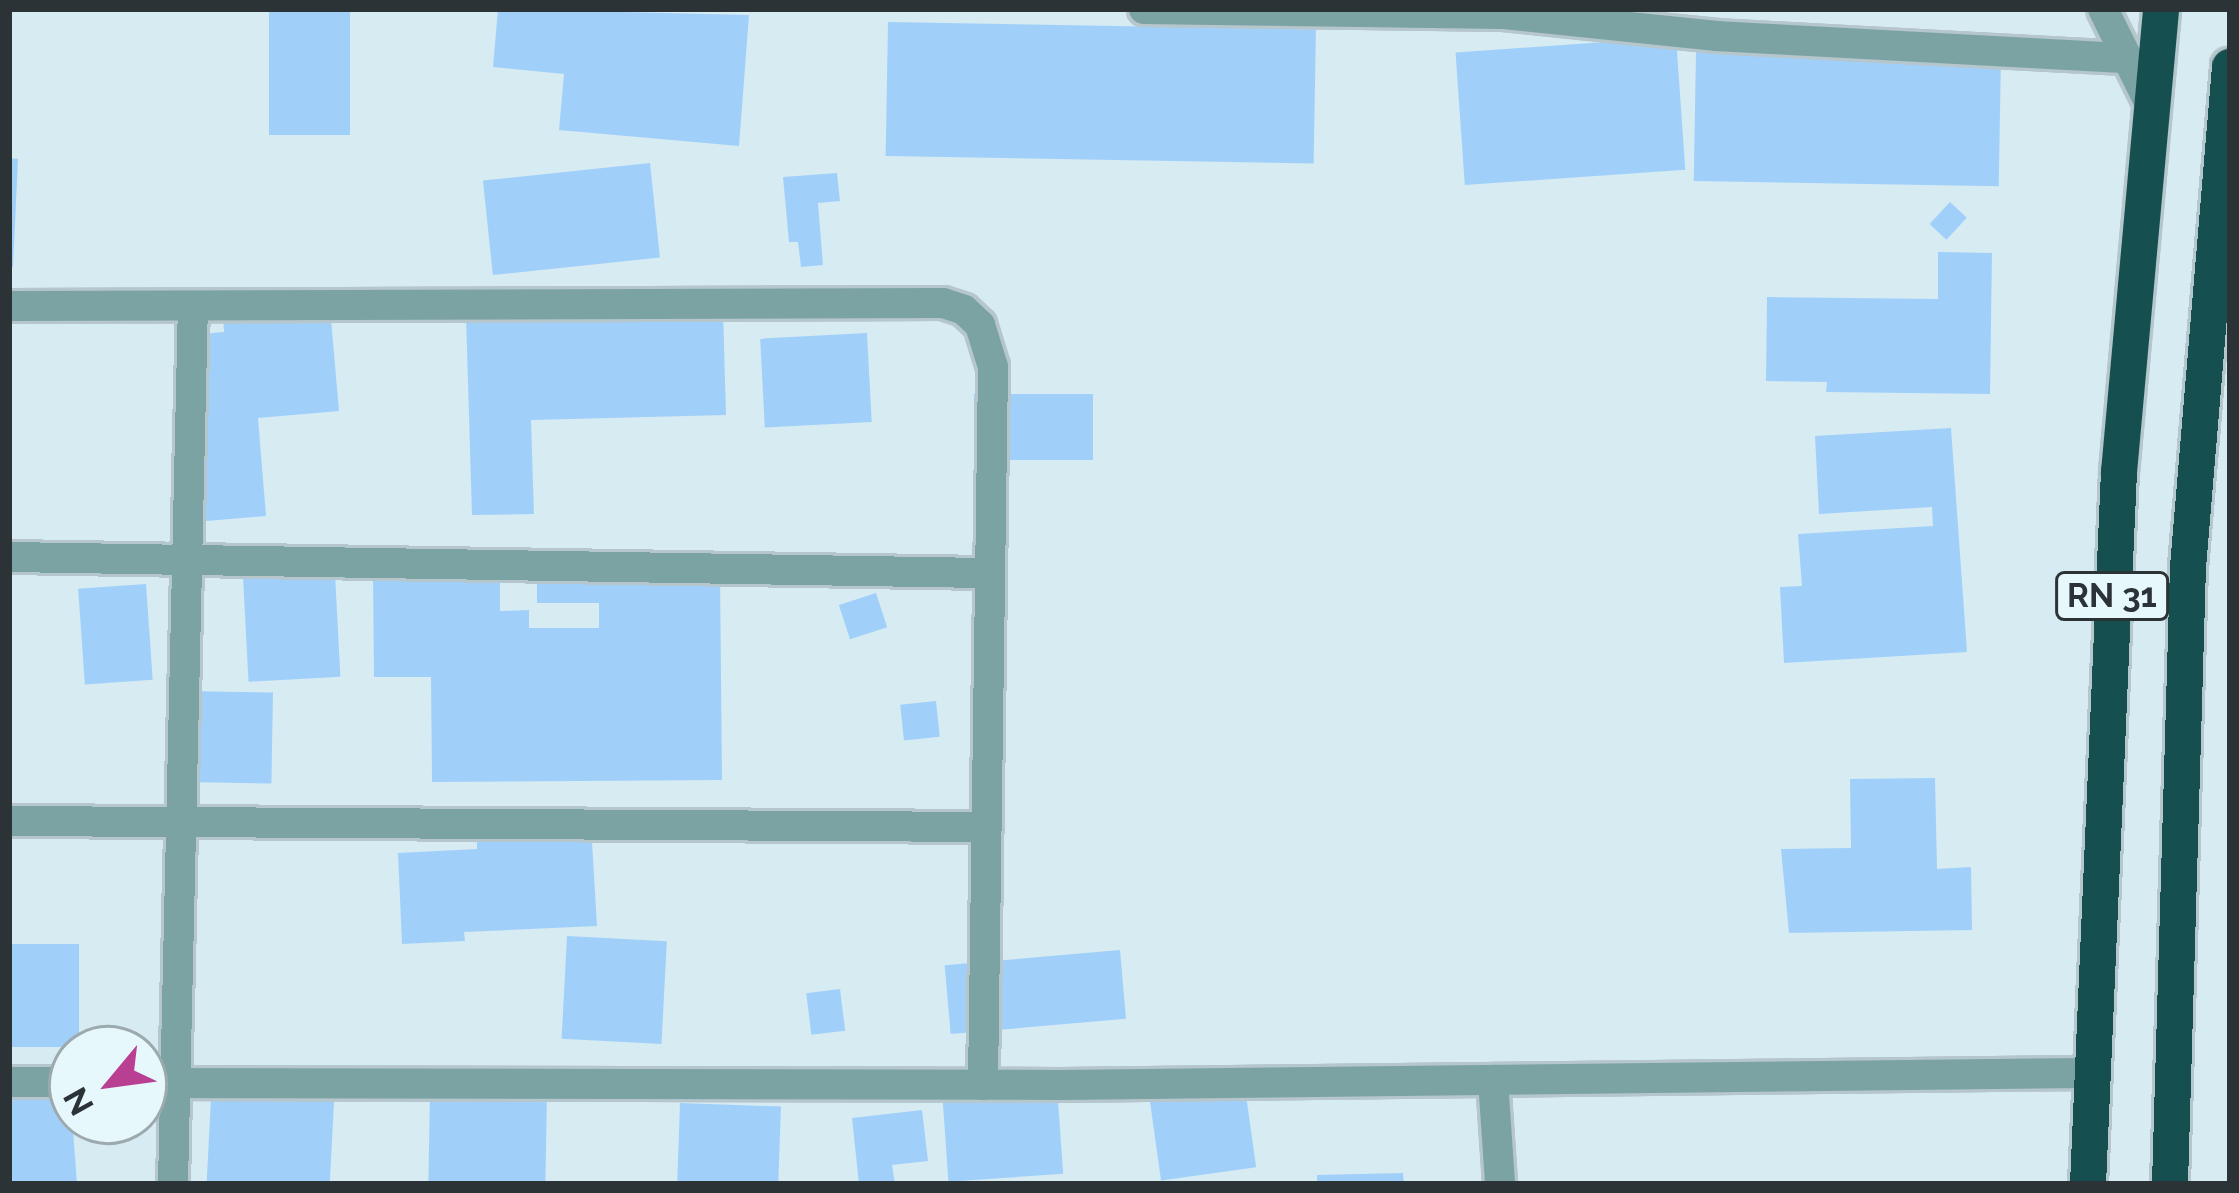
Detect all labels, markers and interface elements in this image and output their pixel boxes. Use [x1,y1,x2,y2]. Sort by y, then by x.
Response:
road number: RN 31 [2055,569,2169,623]
north arrow [48,1025,168,1145]
text: N [56,1081,102,1122]

